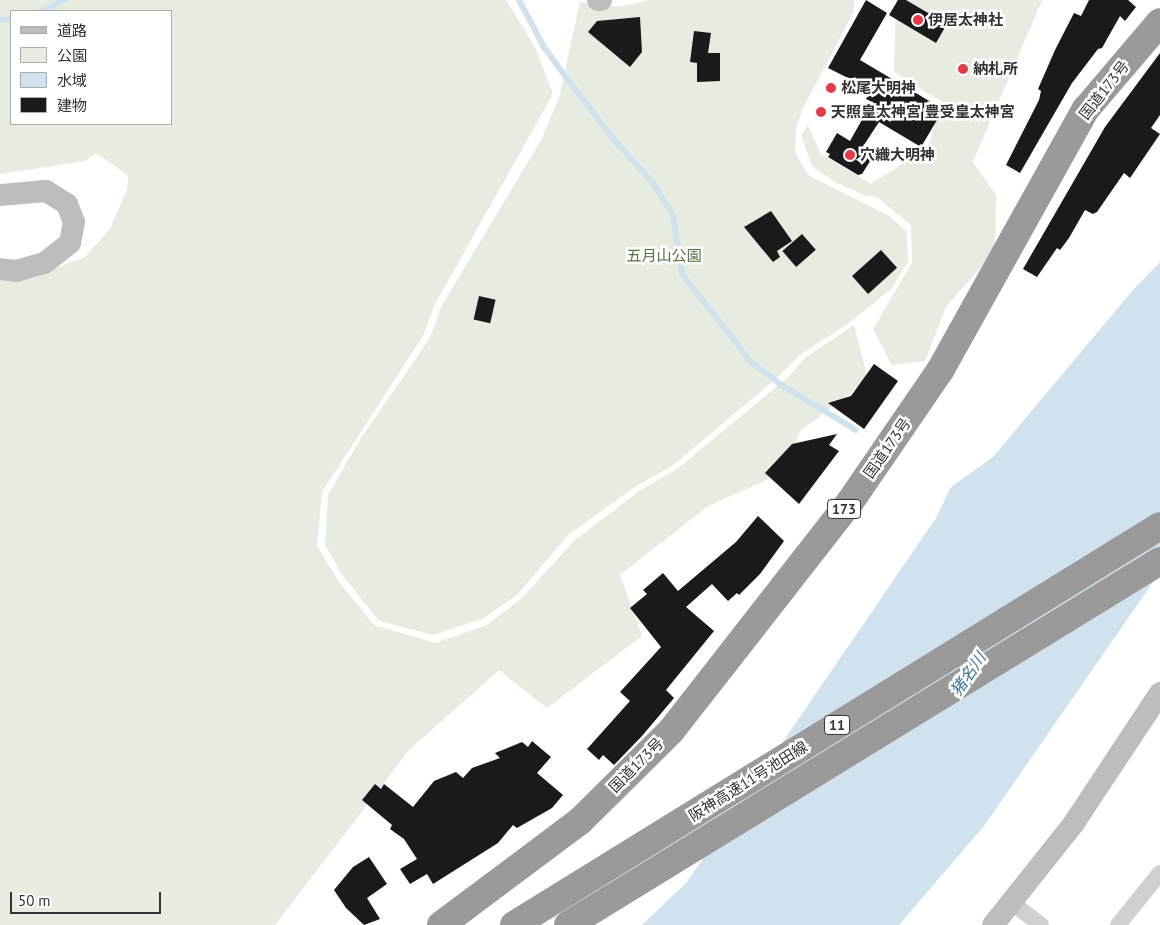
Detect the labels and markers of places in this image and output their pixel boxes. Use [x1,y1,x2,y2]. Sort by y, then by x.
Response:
place label: 伊居太神社 [928,11,1003,29]
marker: 伊居太神社 [912,14,924,26]
place label: 納札所 [973,60,1018,78]
marker: 納札所 [957,63,969,75]
place label: 松尾大明神 [841,79,916,97]
marker: 松尾大明神 [825,82,837,94]
place label: 天照皇太神宮 豊受皇太神宮 [831,103,1015,121]
marker: 天照皇太神宮 豊受皇太神宮 [815,106,827,118]
place label: 穴織大明神 [860,146,935,164]
marker: 穴織大明神 [844,149,856,161]

